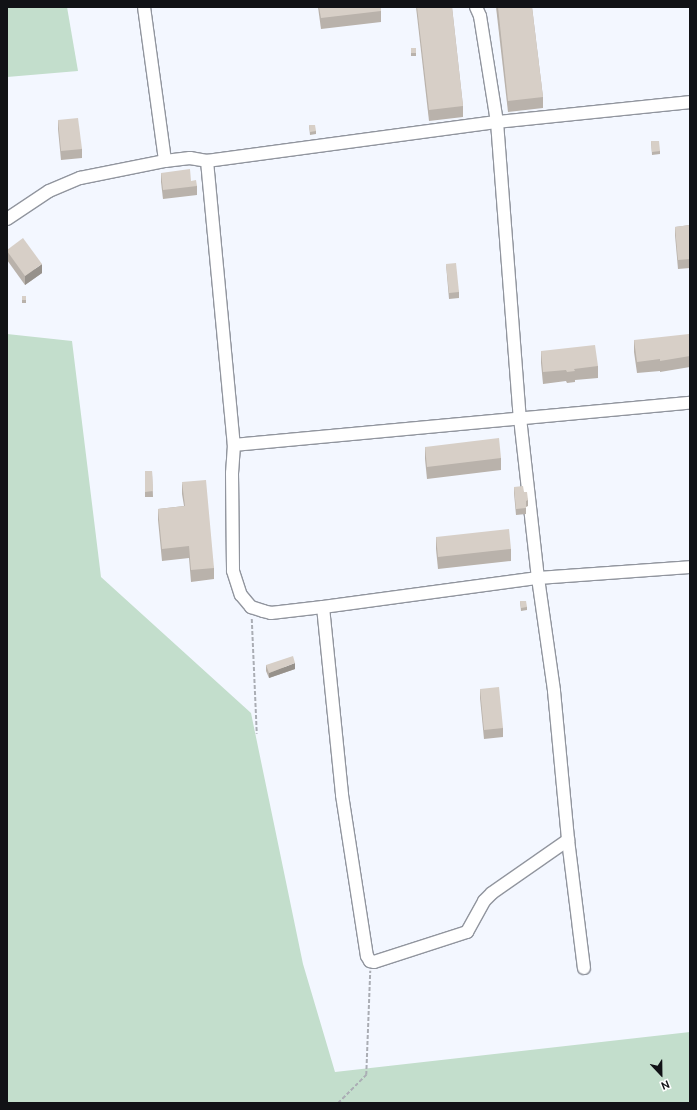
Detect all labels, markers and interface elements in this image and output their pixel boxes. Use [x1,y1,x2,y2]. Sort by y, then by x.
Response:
north arrow [641,1054,681,1094]
text: N [659,1078,672,1092]

